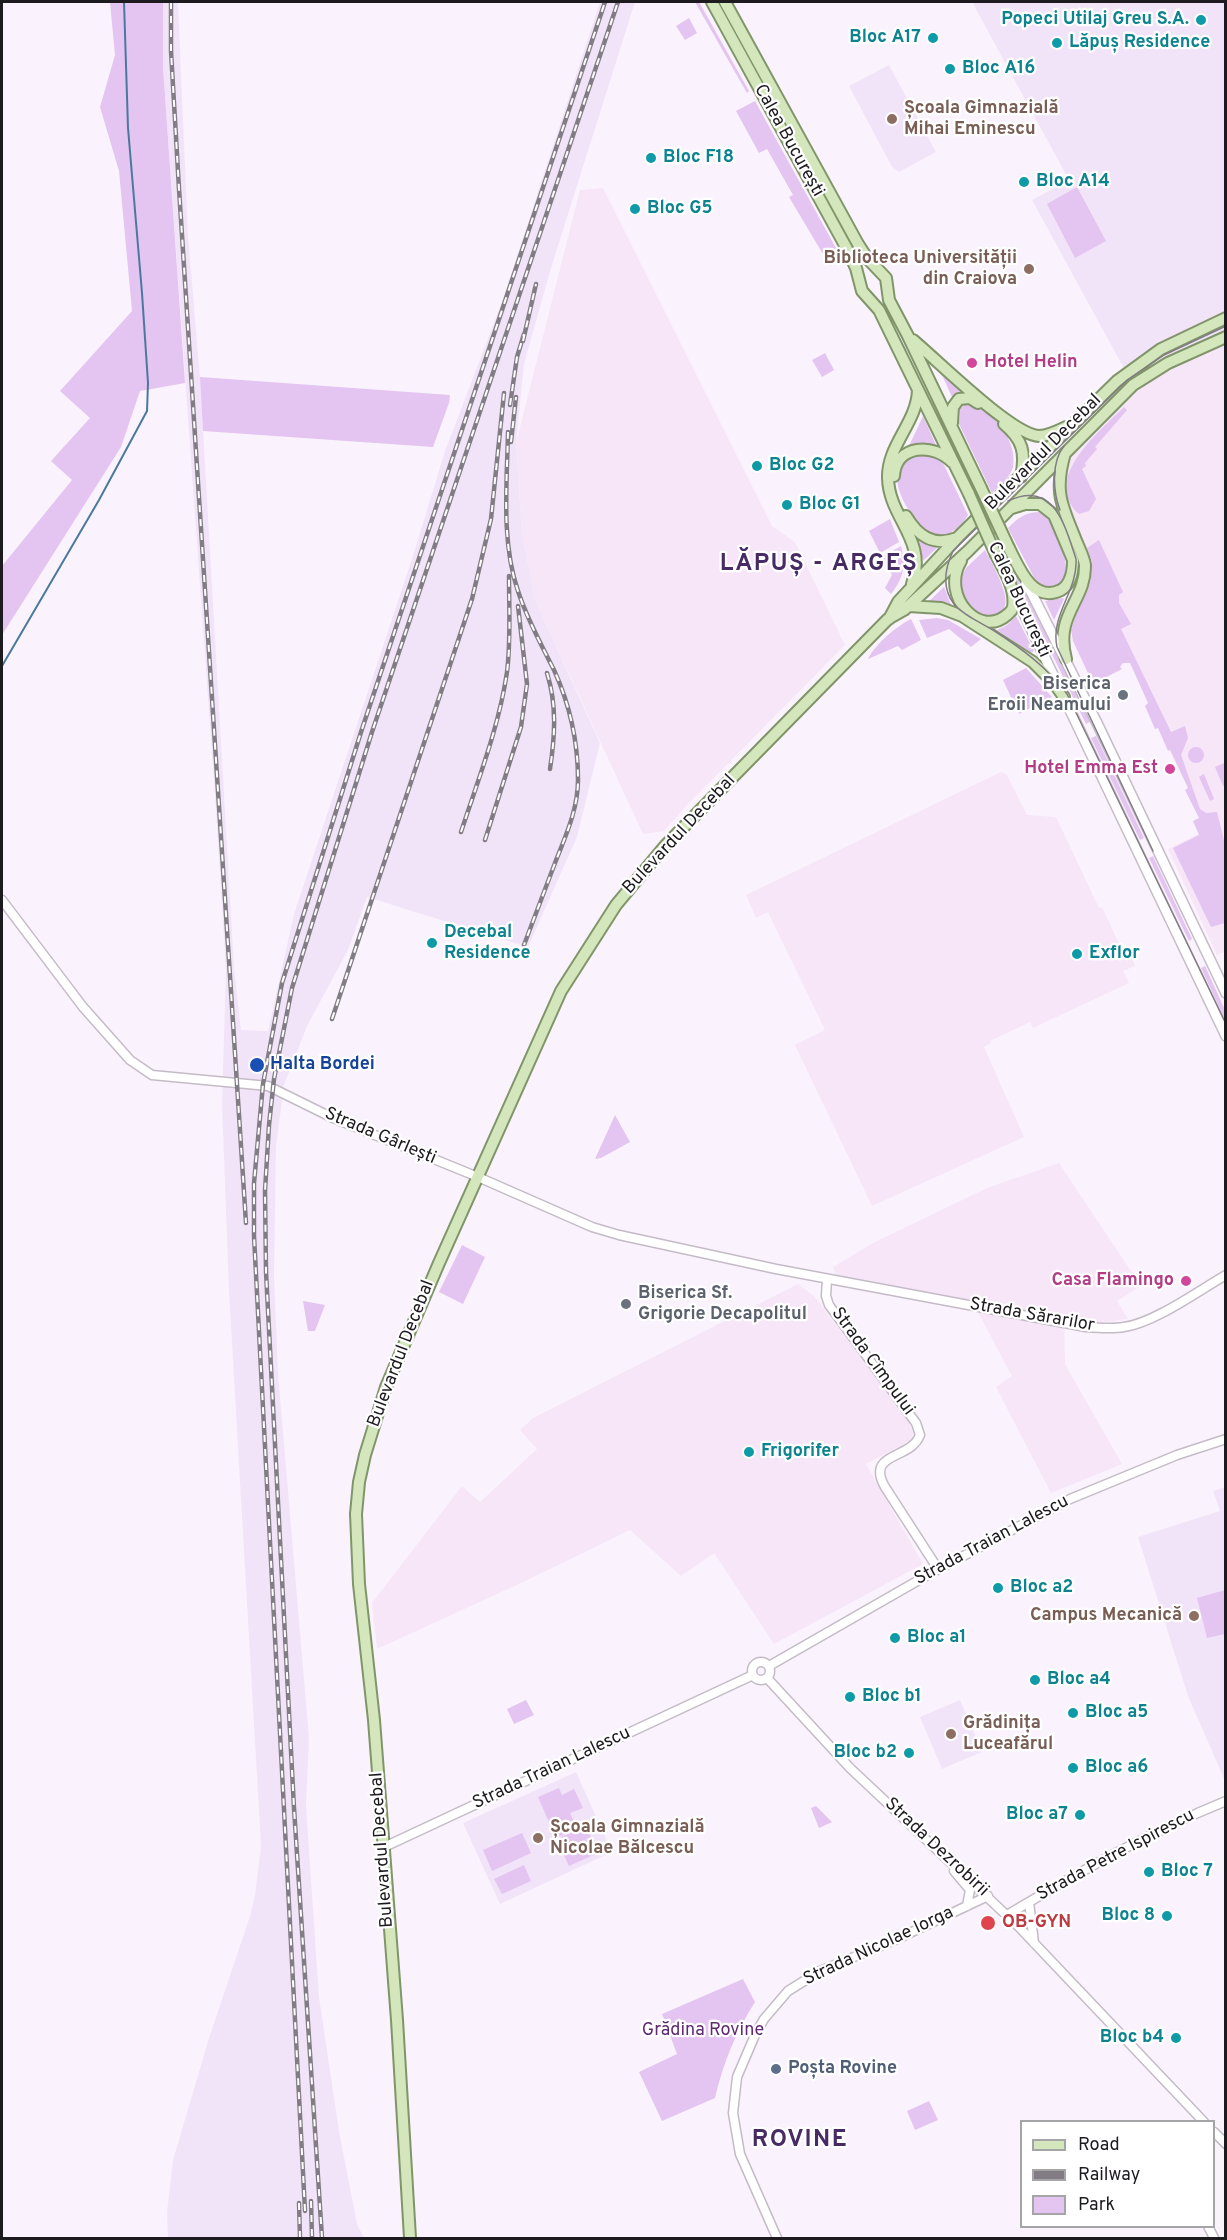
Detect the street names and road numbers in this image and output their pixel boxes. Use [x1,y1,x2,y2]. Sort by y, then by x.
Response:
street label: Calea București [748,81,828,201]
street label: Bulevardul Decebal [981,390,1107,516]
street label: Calea București [982,539,1054,661]
street label: Bulevardul Decebal [619,771,741,899]
street label: Strada Gârlești [321,1104,439,1170]
street label: Bulevardul Decebal [364,1277,440,1431]
street label: Strada Sărarilor [968,1294,1096,1338]
street label: Strada Cîmpului [826,1304,918,1420]
street label: Strada Traian Lalescu [911,1491,1073,1591]
street label: Strada Traian Lalescu [470,1723,634,1815]
street label: Bulevardul Decebal [367,1772,399,1928]
street label: Strada Dezrobirii [879,1794,993,1902]
street label: Strada Petre Ispirescu [1033,1805,1199,1907]
street label: Strada Nicolae Iorga [801,1903,957,1991]

